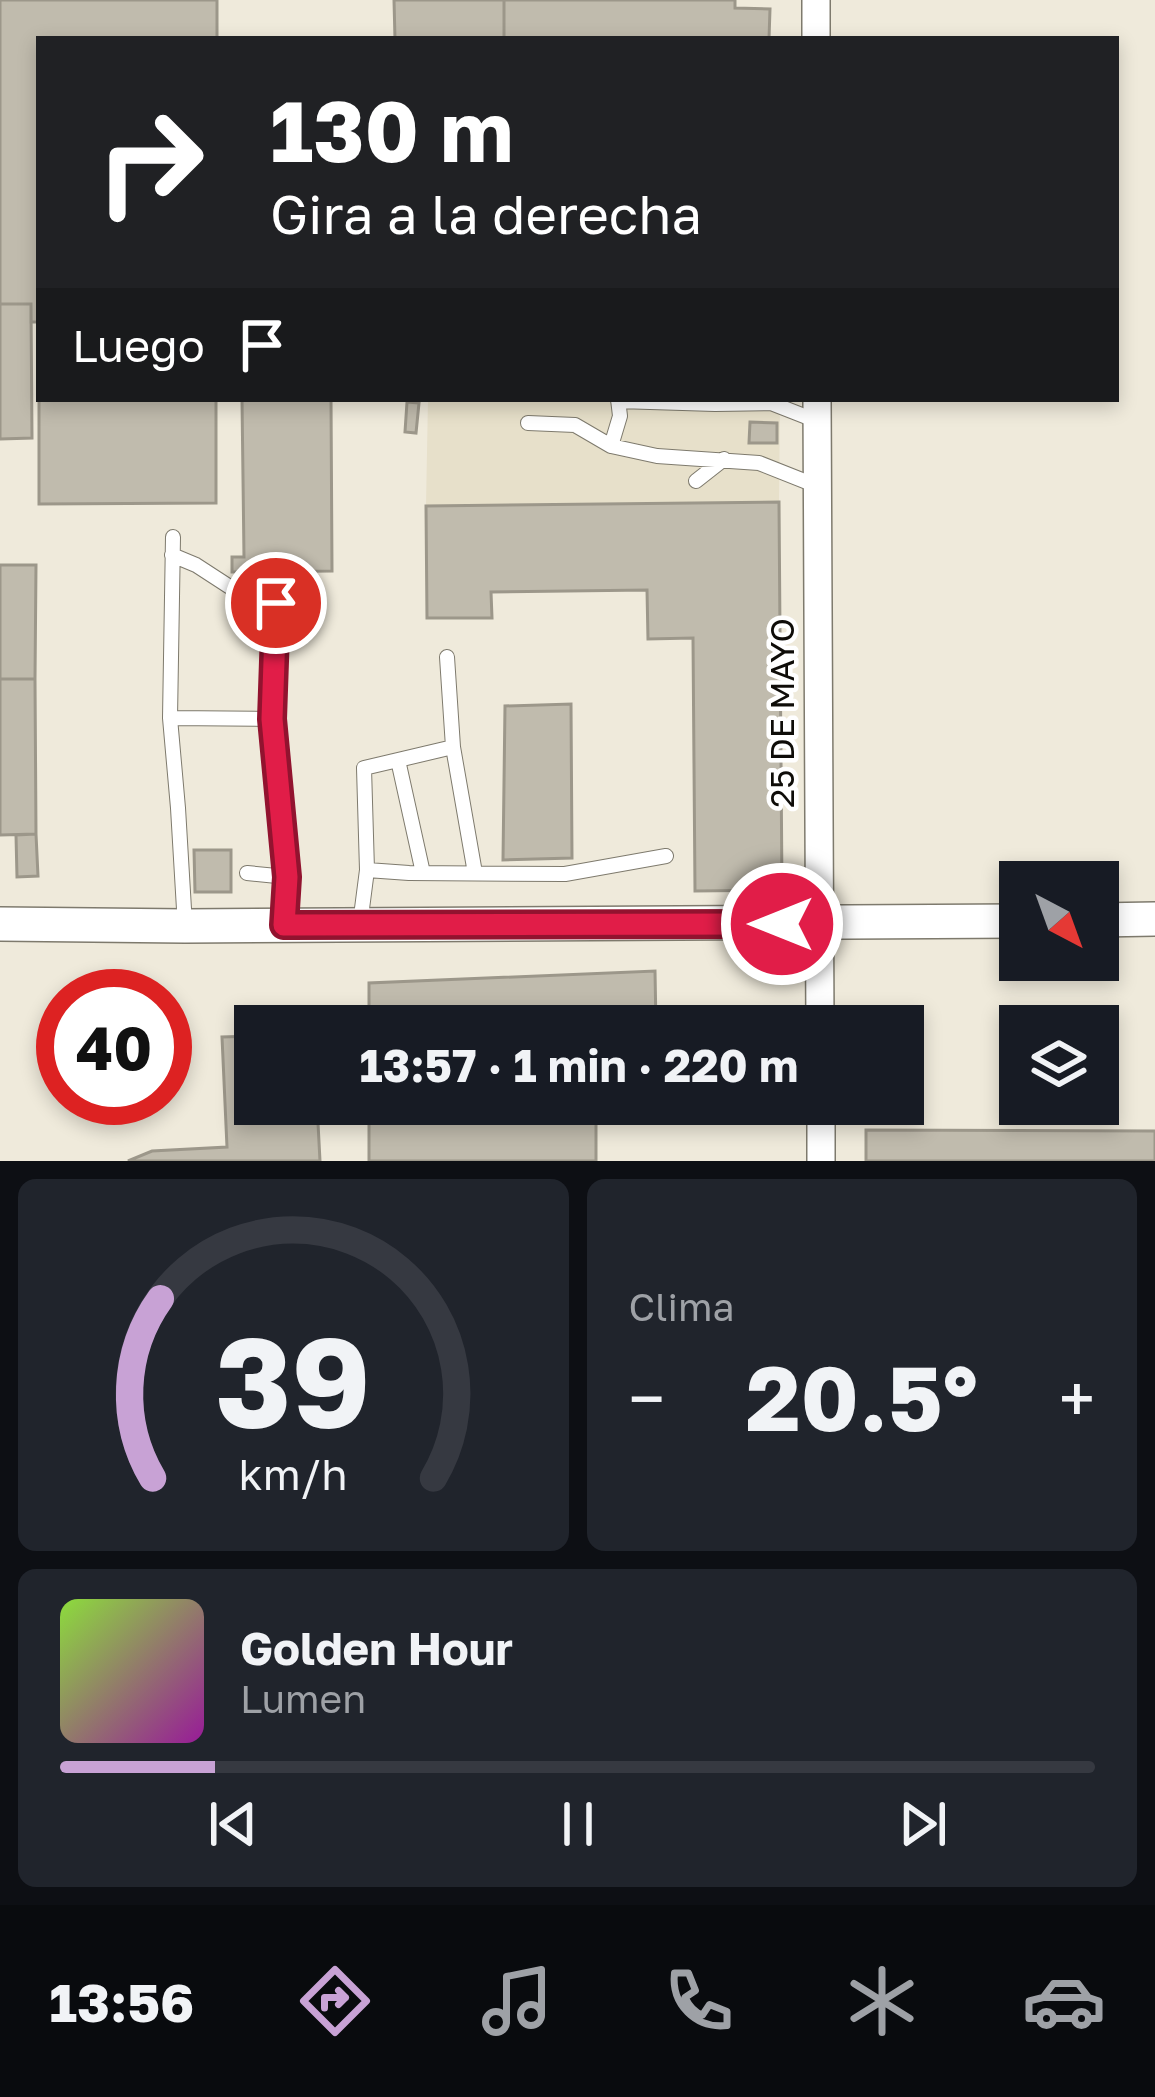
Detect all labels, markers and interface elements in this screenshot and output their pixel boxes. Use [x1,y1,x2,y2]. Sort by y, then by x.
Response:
text: 130 m [270,80,514,180]
icon: right [72,84,228,240]
text: Gira a la derecha [270,181,702,246]
icon: arrive [229,312,295,378]
text: Luego [72,318,205,372]
pin [225,552,327,654]
icon: arrive [243,570,309,636]
street label: 25 DE MAYO [762,618,801,808]
position arrow [719,861,845,987]
north arrow [999,861,1119,981]
map controls [999,861,1119,1125]
speed limit sign: 40 [36,969,192,1125]
button: layers [999,1005,1119,1125]
text: 13:57 · 1 min · 220 m [360,1038,798,1092]
text: Clima [629,1283,735,1330]
text: 39 [216,1305,371,1454]
text: 20.5° [746,1343,978,1451]
text: − [629,1358,665,1438]
text: + [1059,1358,1095,1438]
text: km/h [239,1448,348,1499]
text: Golden Hour [240,1621,513,1675]
text: Lumen [240,1675,366,1722]
icon: previous [200,1791,266,1857]
icon: pause [545,1791,611,1857]
icon: next [890,1791,956,1857]
icon: directions [293,1959,377,2043]
icon: music [475,1959,559,2043]
icon: phone [657,1959,741,2043]
icon: climate [840,1959,924,2043]
icon: car [1022,1959,1106,2043]
text: 13:56 [49,1969,194,2034]

